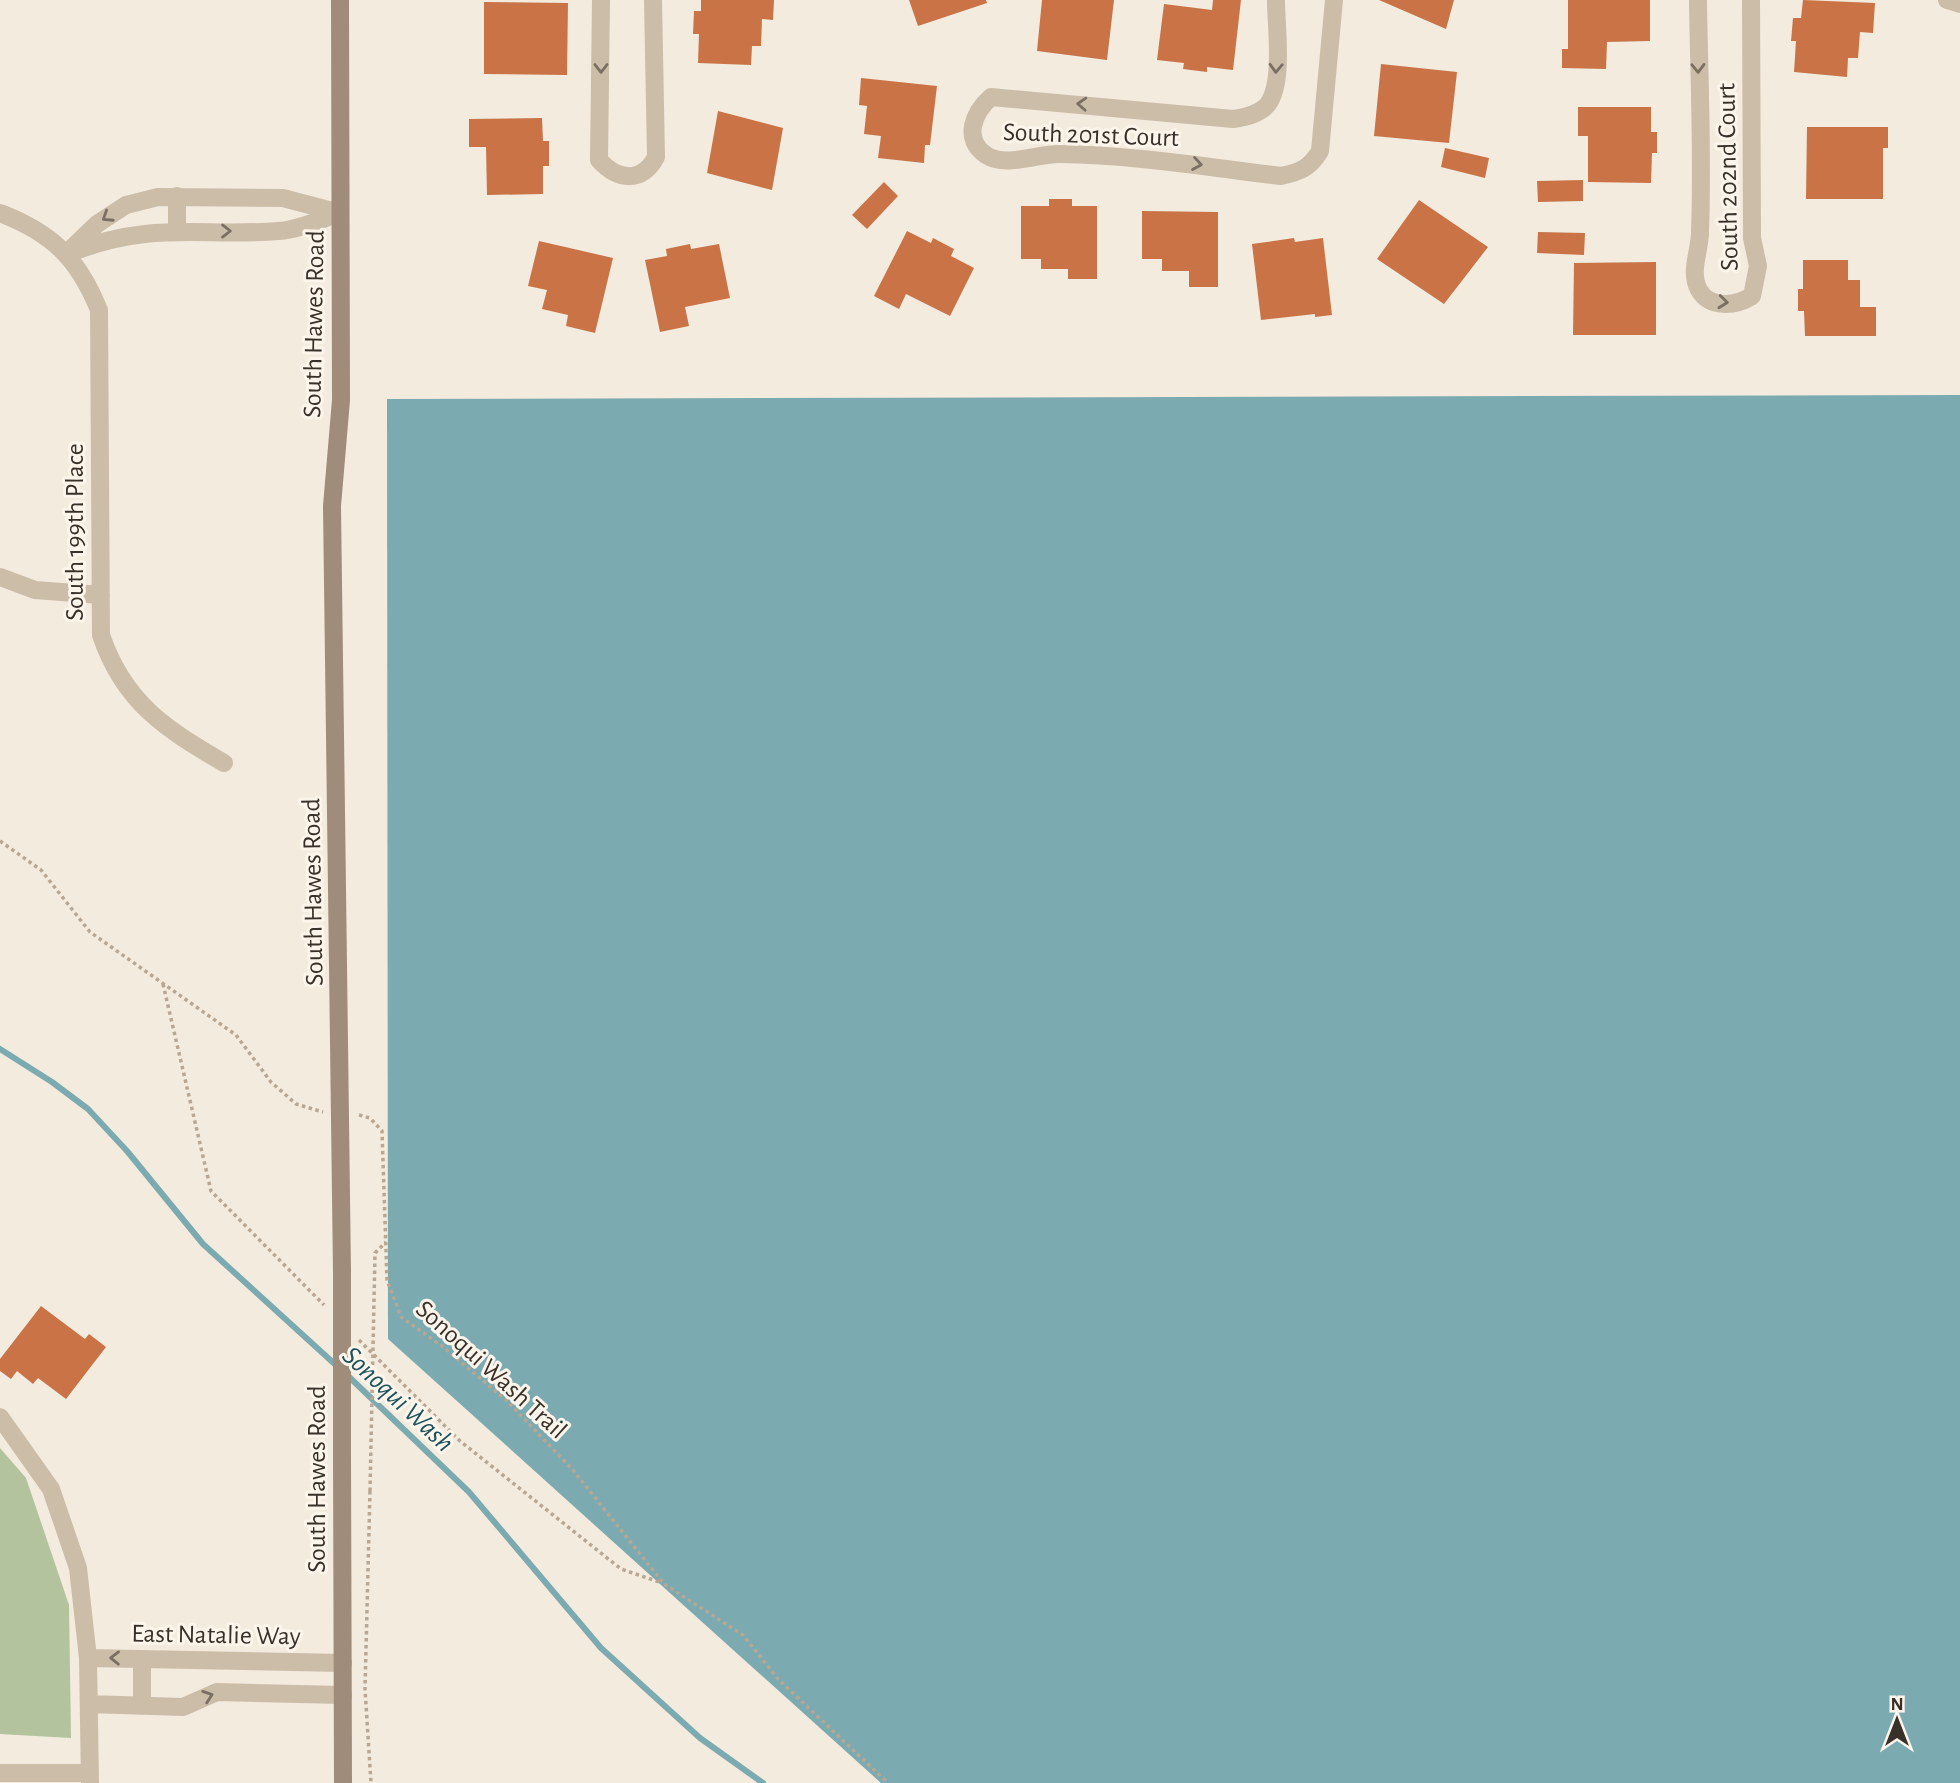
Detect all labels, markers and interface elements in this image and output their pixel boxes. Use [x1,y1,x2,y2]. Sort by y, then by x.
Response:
one-way arrow [593,63,609,74]
one-way arrow [1268,63,1284,74]
one-way arrow [1691,63,1706,74]
street label: South 202nd Court [1713,83,1743,271]
one-way arrow [1077,97,1088,112]
street label: South 201st Court [1003,119,1179,151]
one-way arrow [1191,156,1203,171]
one-way arrow [102,209,115,221]
one-way arrow [221,223,231,239]
street label: South Hawes Road [299,230,329,418]
one-way arrow [1718,294,1729,309]
street label: South 199th Place [62,443,88,621]
street label: South Hawes Road [298,798,328,986]
street label: Sonoqui Wash Trail [411,1296,572,1444]
water label: Sonoqui Wash [337,1341,459,1458]
street label: South Hawes Road [304,1385,330,1573]
street label: East Natalie Way [131,1621,301,1649]
one-way arrow [109,1651,120,1666]
north arrow [1862,1685,1932,1755]
one-way arrow [202,1690,214,1704]
text: N [1890,1695,1904,1714]

